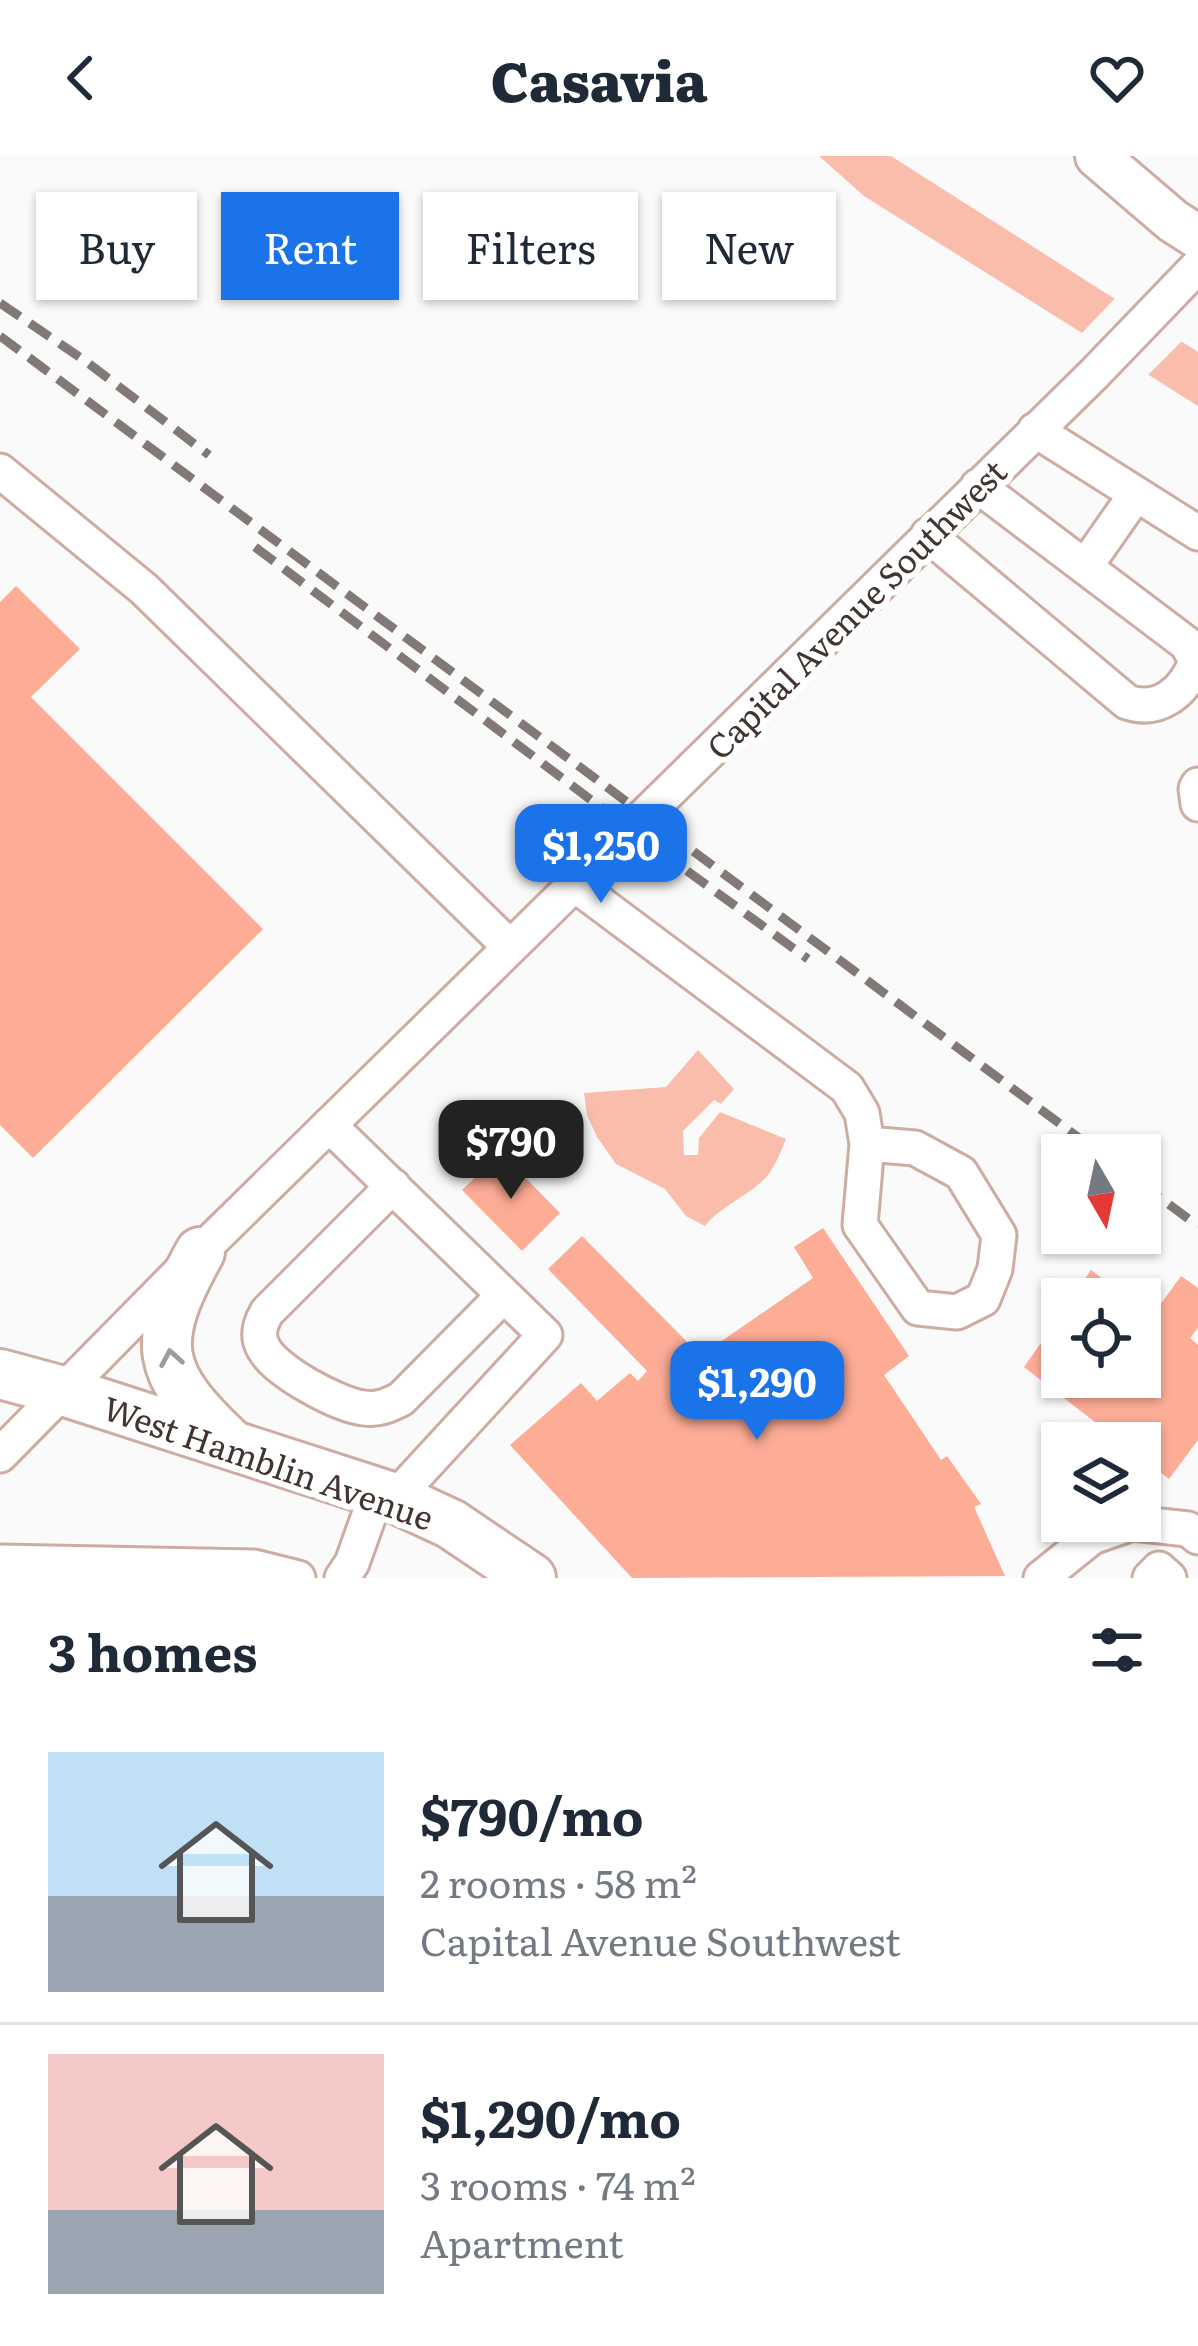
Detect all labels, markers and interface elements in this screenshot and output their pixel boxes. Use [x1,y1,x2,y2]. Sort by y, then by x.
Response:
text: Casavia [490,38,708,119]
icon: back [48,45,114,111]
icon: heart [1084,45,1150,111]
chip: Buy [36,192,197,300]
chip: Rent [221,192,399,300]
chip: Filters [423,192,638,300]
chip: New [662,192,836,300]
street label: Capital Avenue Southwest [694,446,1017,769]
pin: $1,250 [503,804,699,906]
text: $1,250 [542,814,660,872]
pin: $790 [440,1100,582,1202]
text: $790 [466,1110,556,1168]
north arrow [1041,1134,1161,1254]
map controls [1041,1134,1161,1542]
button: locate [1041,1278,1161,1398]
pin: $1,290 [659,1341,855,1443]
one-way arrow [159,1348,185,1368]
text: $1,290 [697,1351,817,1409]
street label: West Hamblin Avenue [97,1381,441,1541]
button: layers [1041,1422,1161,1542]
text: 3 homes [48,1612,257,1688]
icon: filters [1084,1617,1150,1683]
text: $790/mo [420,1776,644,1852]
icon: home [144,1800,288,1944]
text: 2 rooms · 58 m² [420,1852,697,1910]
text: Capital Avenue Southwest [420,1910,901,1968]
text: $1,290/mo [420,2078,681,2154]
icon: home [144,2102,288,2246]
text: 3 rooms · 74 m² [420,2154,696,2212]
text: Apartment [420,2212,624,2270]

